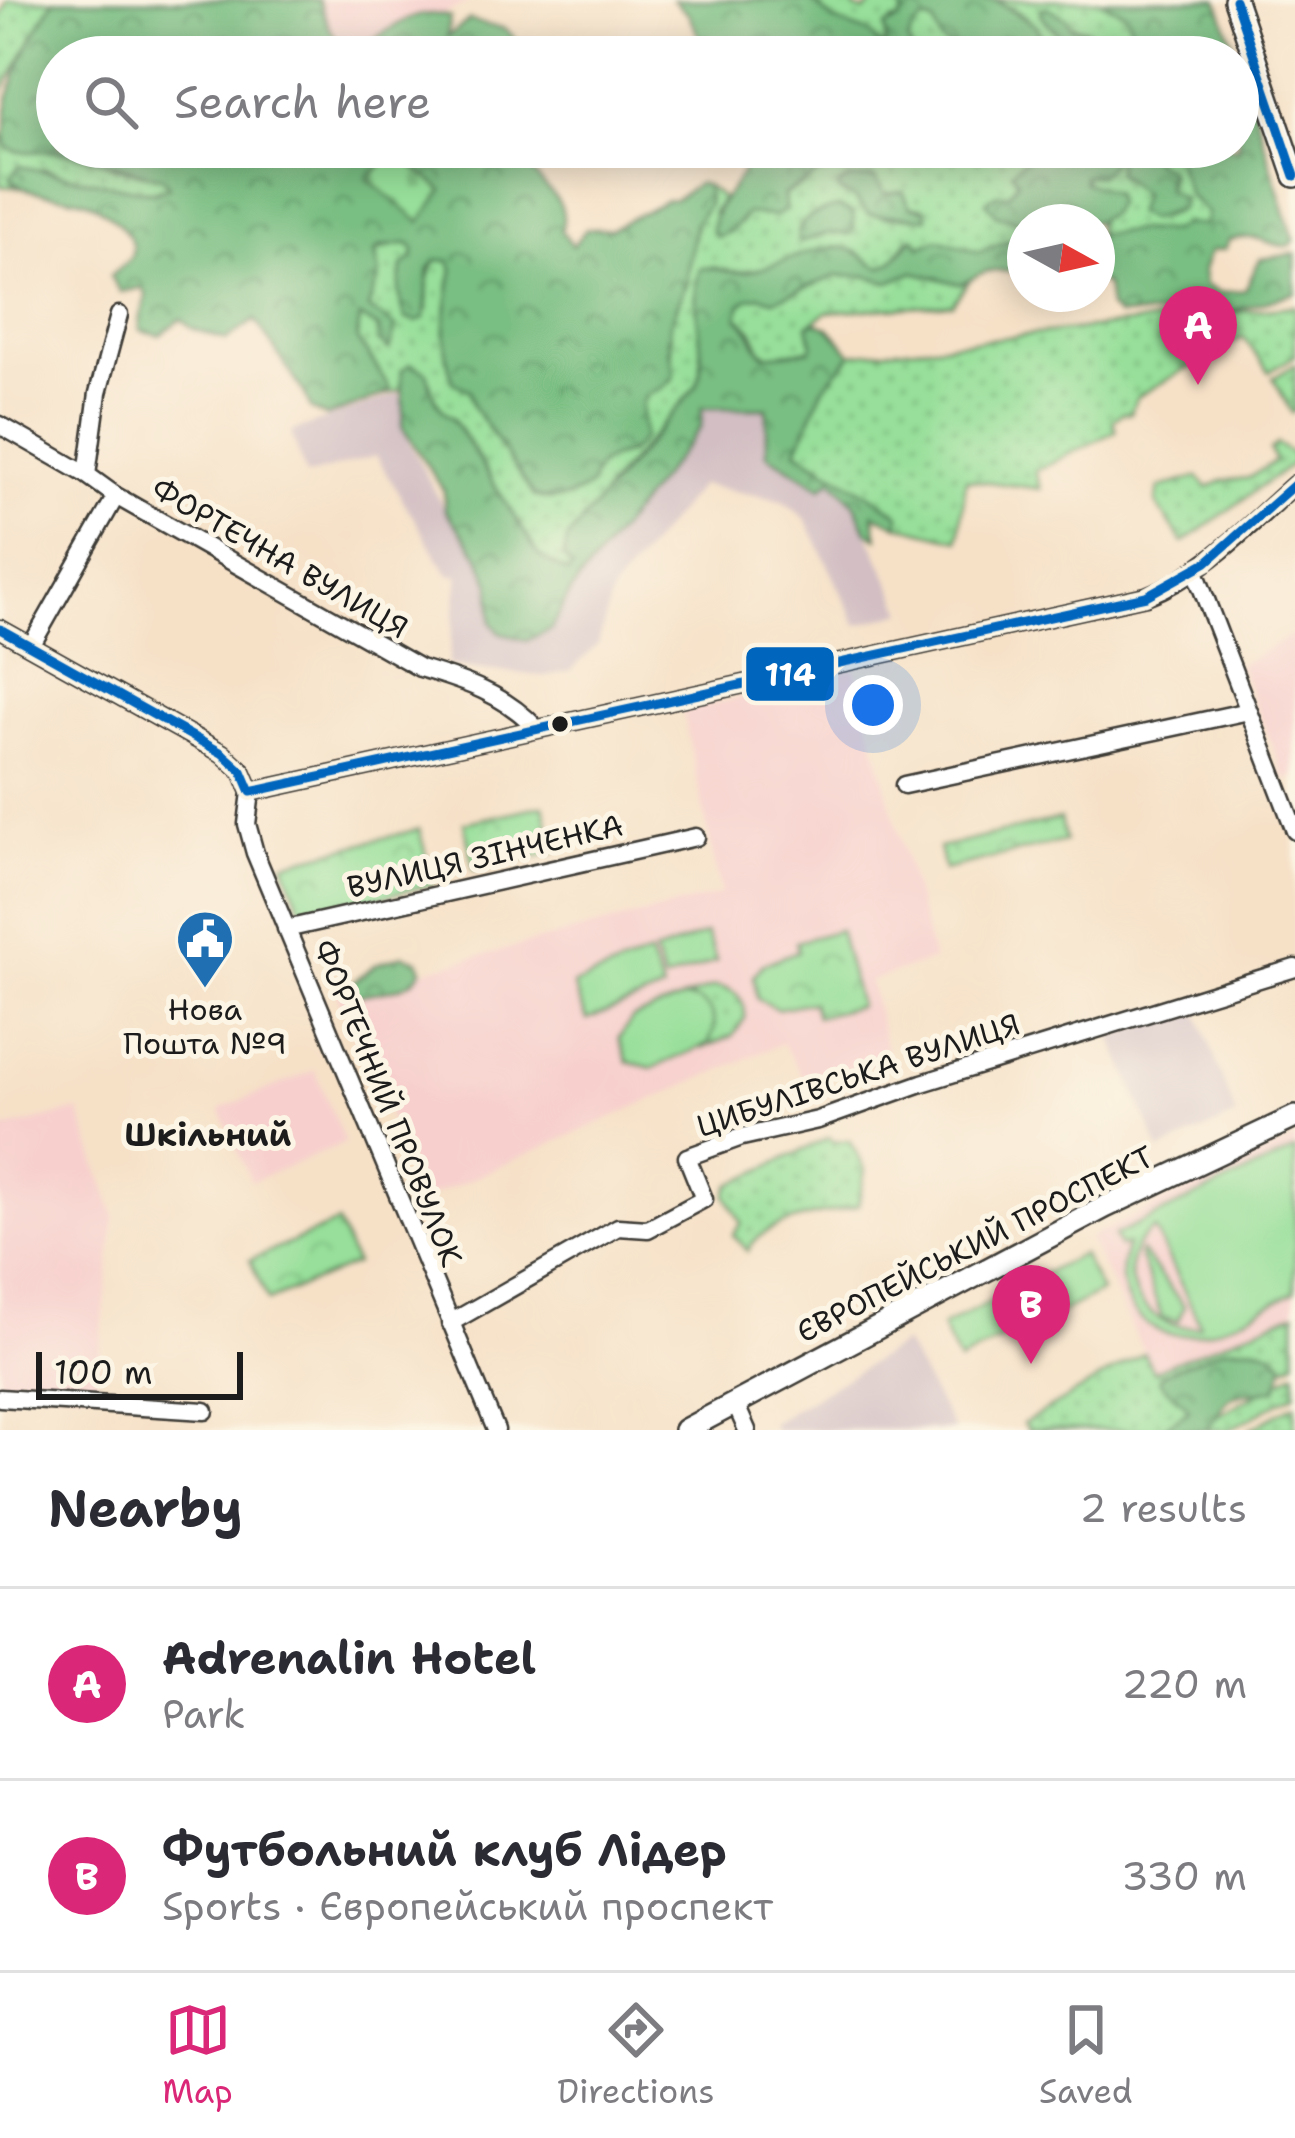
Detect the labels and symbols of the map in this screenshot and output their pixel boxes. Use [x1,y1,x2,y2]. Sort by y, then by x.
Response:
north arrow [1007,204,1115,312]
pin: A [1159,286,1237,385]
street label: ФОРТЕЧНА ВУЛИЦЯ [144,468,416,648]
line badge: 114 [744,645,836,703]
text: 114 [764,652,816,697]
your location [843,675,903,735]
unlabelled marker [549,713,571,735]
street label: ВУЛИЦЯ ЗІНЧЕНКА [343,804,627,908]
public building icon: Нова Пошта №9 [174,908,236,990]
street label: ФОРТЕЧНИЙ ПРОВУЛОК [304,934,472,1272]
place label: Нова Пошта №9 [123,989,287,1064]
street label: ЦИБУЛІВСЬКА ВУЛИЦЯ [691,1003,1025,1147]
district label: Шкільний [125,1112,291,1157]
street label: ЄВРОПЕЙСЬКИЙ ПРОСПЕКТ [789,1136,1161,1352]
pin: B [992,1265,1070,1364]
scale bar [36,1346,243,1399]

